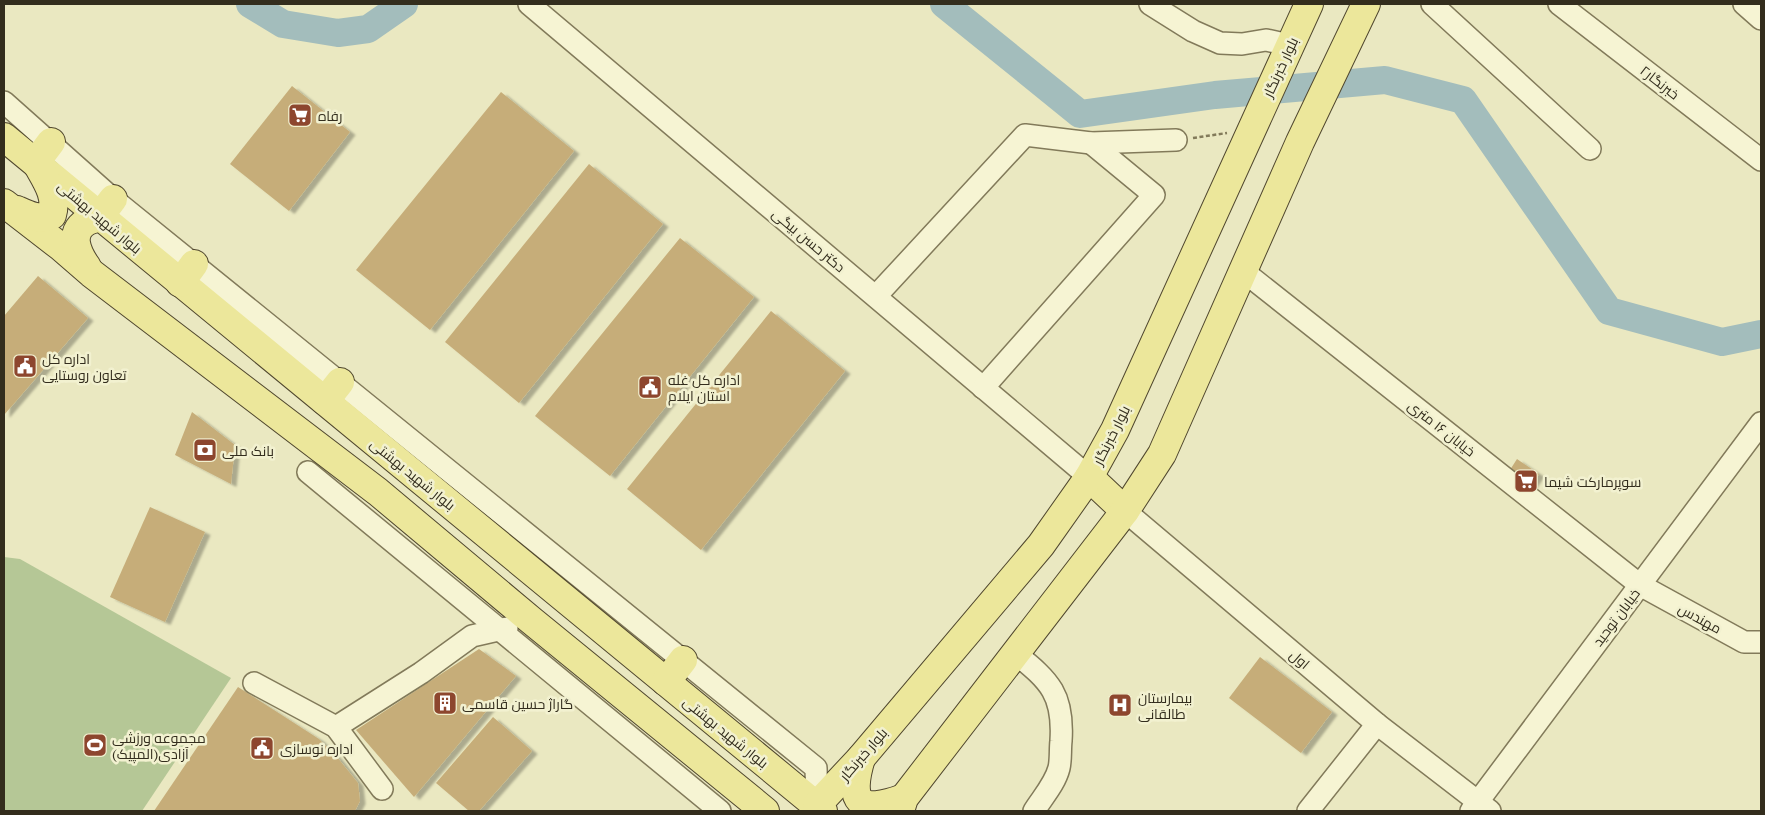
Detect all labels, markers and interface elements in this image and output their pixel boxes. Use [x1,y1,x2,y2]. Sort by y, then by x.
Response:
street label: بلوار خبرنگار [1257,34,1302,101]
street label: خبرنگار۲ [1636,61,1684,103]
supermarket icon: رفاه [287,102,313,128]
place label: رفاه [318,106,343,125]
street label: بلوار شهید بهشتی [54,176,146,258]
street label: دکتر حسن بیگی [768,204,850,276]
place label: اداره کل تعاون روستایی [42,349,127,384]
public building icon: اداره کل تعاون روستایی [12,353,38,379]
place label: اداره کل غله استان ایلام [668,370,740,406]
public building icon: اداره کل غله استان ایلام [637,374,663,400]
street label: خیابان ۱۶ متری [1404,396,1480,460]
street label: بلوار خبرنگار [1087,402,1134,469]
street label: بلوار شهید بهشتی [366,434,460,514]
bank icon: بانک ملی [192,437,218,463]
place label: بانک ملی [222,441,274,460]
supermarket icon: سوپرمارکت شیما [1513,468,1539,494]
place label: سوپرمارکت شیما [1544,472,1641,492]
street label: خیابان توحید [1588,584,1644,650]
street label: مهندس [1675,598,1725,638]
street label: اول [1286,645,1314,673]
place label: بیمارستان طالقانی [1138,688,1192,723]
building icon: گاراژ حسین قاسمی [432,690,458,716]
street label: بلوار شهید بهشتی [679,692,773,772]
hospital icon: بیمارستان طالقانی [1107,692,1133,718]
place label: گاراژ حسین قاسمی [462,694,573,713]
street label: بلوار خبرنگار [834,723,891,785]
place label: مجموعه ورزشی آزادی(المپیک) [112,728,206,764]
sports icon: مجموعه ورزشی آزادی(المپیک) [82,732,108,758]
public building icon: اداره نوسازی [249,735,275,761]
place label: اداره نوسازی [280,739,353,758]

